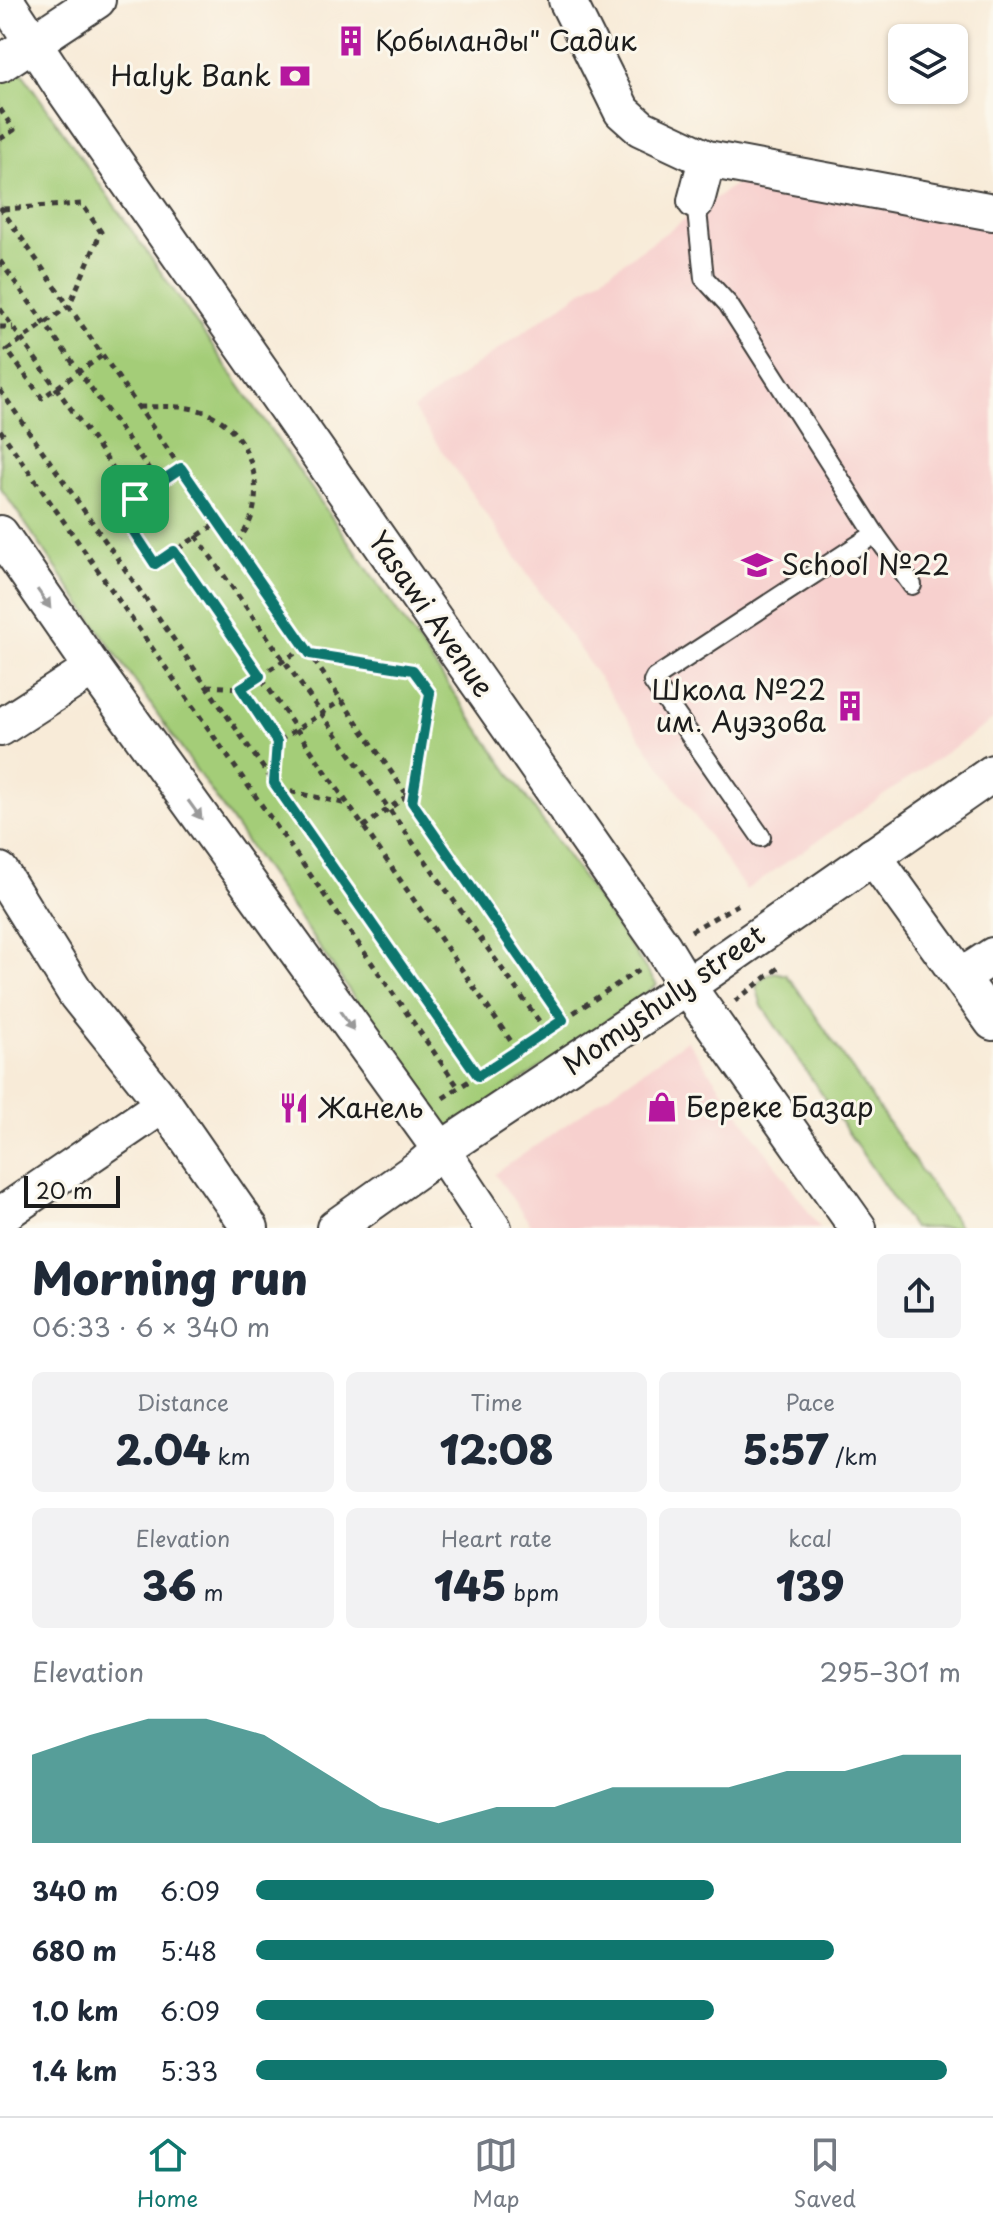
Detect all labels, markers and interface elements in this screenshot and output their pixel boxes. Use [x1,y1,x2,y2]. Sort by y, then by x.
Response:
place label: Қобыланды" Садик [375,18,637,61]
building icon: Қобыланды" Садик [334,24,368,58]
map controls [888,24,968,104]
button: layers [888,24,968,104]
place label: Halyk Bank [110,53,271,96]
bank icon: Halyk Bank [278,59,312,93]
pin [101,465,169,533]
icon: arrive [113,477,157,521]
street label: Yasawi Avenue [359,521,506,705]
place label: School №22 [781,542,950,585]
school or university icon: School №22 [740,548,774,582]
one-way arrow [37,588,52,609]
place label: Школа №22 им. Ауэзова [652,667,827,742]
building icon: Школа №22 им. Ауэзова [833,689,867,723]
one-way arrow [187,800,202,821]
street label: Momyshuly street [553,913,773,1085]
one-way arrow [339,1011,354,1032]
place label: Береке Базар [686,1084,874,1127]
place label: Жанель [318,1085,423,1128]
shop icon: Береке Базар [645,1090,679,1124]
restaurant icon: Жанель [277,1091,311,1125]
scale bar [24,1172,120,1208]
text: 20 m [36,1173,93,1206]
text: Morning run [32,1244,308,1310]
button: share [877,1254,961,1338]
text: 06:33 · 6 × 340 m [32,1307,270,1346]
text: Distance [137,1385,229,1418]
text: Time [470,1385,522,1418]
text: Pace [785,1385,835,1418]
text: 2.04 [115,1418,210,1479]
text: 12:08 [439,1418,554,1479]
text: 5:57 [743,1418,828,1479]
text: km [210,1439,251,1472]
text: /km [828,1439,877,1472]
text: Elevation [135,1521,230,1554]
text: Heart rate [441,1521,552,1554]
text: kcal [788,1521,832,1554]
text: 36 [142,1554,196,1615]
text: 145 [434,1554,506,1615]
text: 139 [776,1554,845,1615]
text: m [196,1575,224,1608]
text: bpm [506,1575,559,1608]
text: Elevation [32,1652,144,1691]
text: 295–301 m [819,1652,961,1691]
text: 340 m [32,1871,118,1910]
text: 6:09 [160,1871,220,1910]
text: 680 m [32,1931,117,1970]
text: 5:48 [160,1931,217,1970]
text: 1.0 km [32,1991,119,2030]
text: 6:09 [160,1991,220,2030]
text: 1.4 km [32,2051,117,2090]
text: 5:33 [160,2051,218,2090]
tab: Home [137,2133,198,2214]
tab: Map [472,2133,519,2214]
tab: Saved [793,2133,856,2214]

